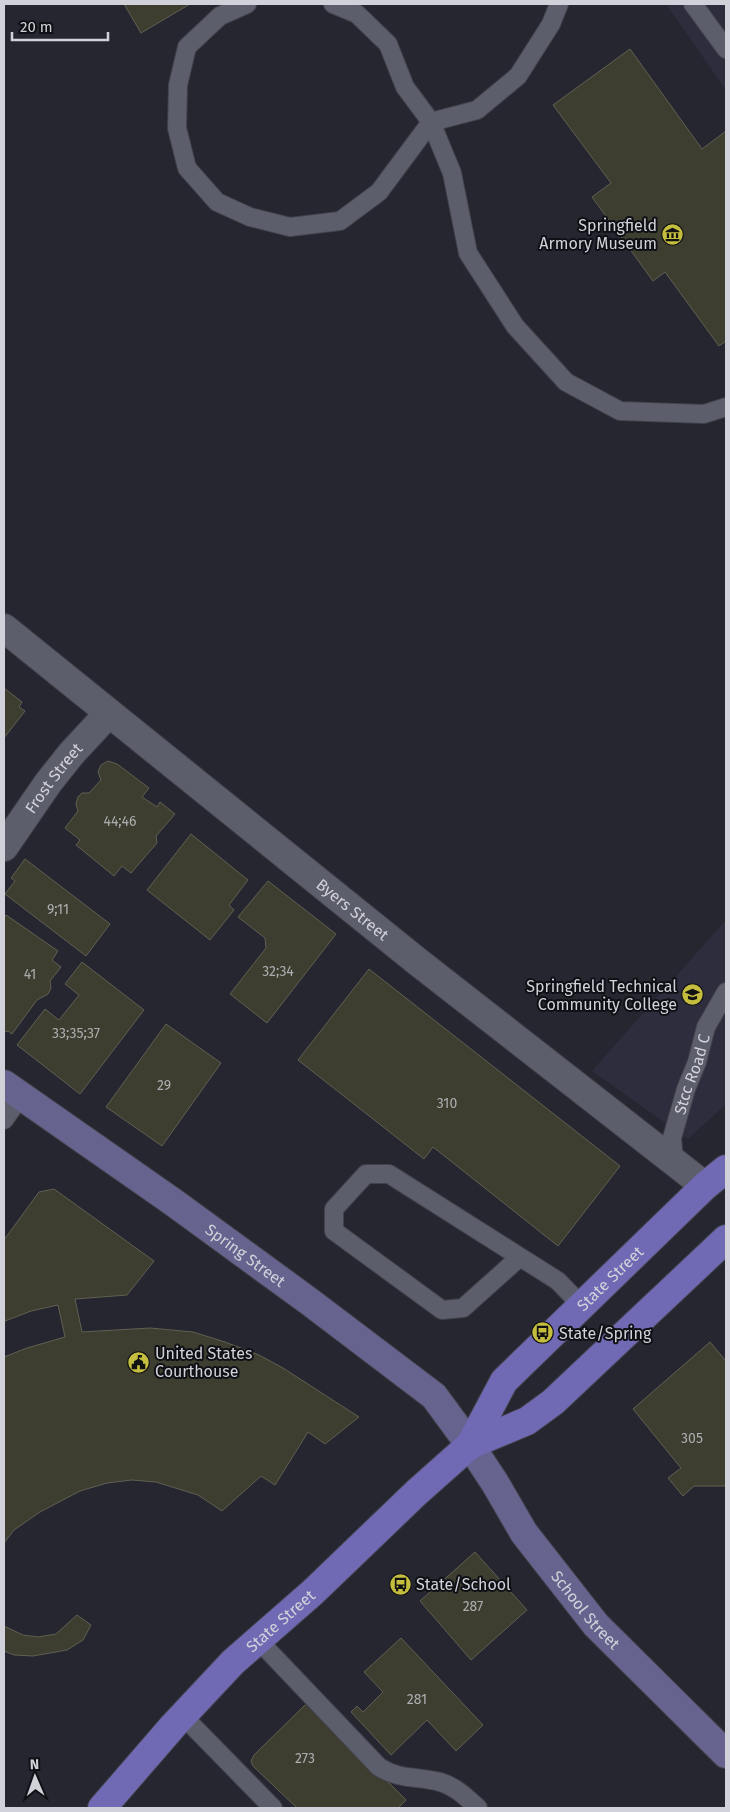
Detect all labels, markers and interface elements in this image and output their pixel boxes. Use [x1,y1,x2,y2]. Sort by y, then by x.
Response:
scale bar [12,10,109,42]
text: 20 m [20,18,53,36]
place label: Springfield Armory Museum [539,216,657,253]
museum icon: Springfield Armory Museum [661,222,685,246]
street label: Frost Street [21,739,86,817]
house number: 44;46 [103,813,137,830]
street label: Byers Street [313,874,393,944]
house number: 9;11 [47,901,69,918]
house number: 32;34 [262,963,294,980]
house number: 41 [24,966,36,983]
place label: Springfield Technical Community College [526,977,677,1014]
school or university icon: Springfield Technical Community College [681,983,705,1007]
house number: 33;35;37 [52,1025,100,1042]
street label: Stcc Road C [670,1032,713,1116]
house number: 29 [157,1077,171,1094]
house number: 310 [437,1095,457,1112]
street label: Spring Street [202,1219,289,1291]
street label: State Street [573,1242,647,1315]
bus stop icon: State/Spring [531,1321,555,1345]
place label: State/Spring [559,1324,652,1343]
place label: United States Courthouse [155,1344,252,1381]
public building icon: United States Courthouse [127,1350,151,1374]
house number: 305 [681,1430,703,1447]
street label: School Street [547,1567,624,1653]
bus stop icon: State/School [388,1572,412,1596]
place label: State/School [416,1575,511,1594]
street label: State Street [242,1585,319,1656]
house number: 287 [463,1598,483,1615]
house number: 281 [407,1691,427,1708]
house number: 273 [295,1750,315,1767]
north arrow [10,1752,60,1802]
text: N [30,1756,40,1773]

